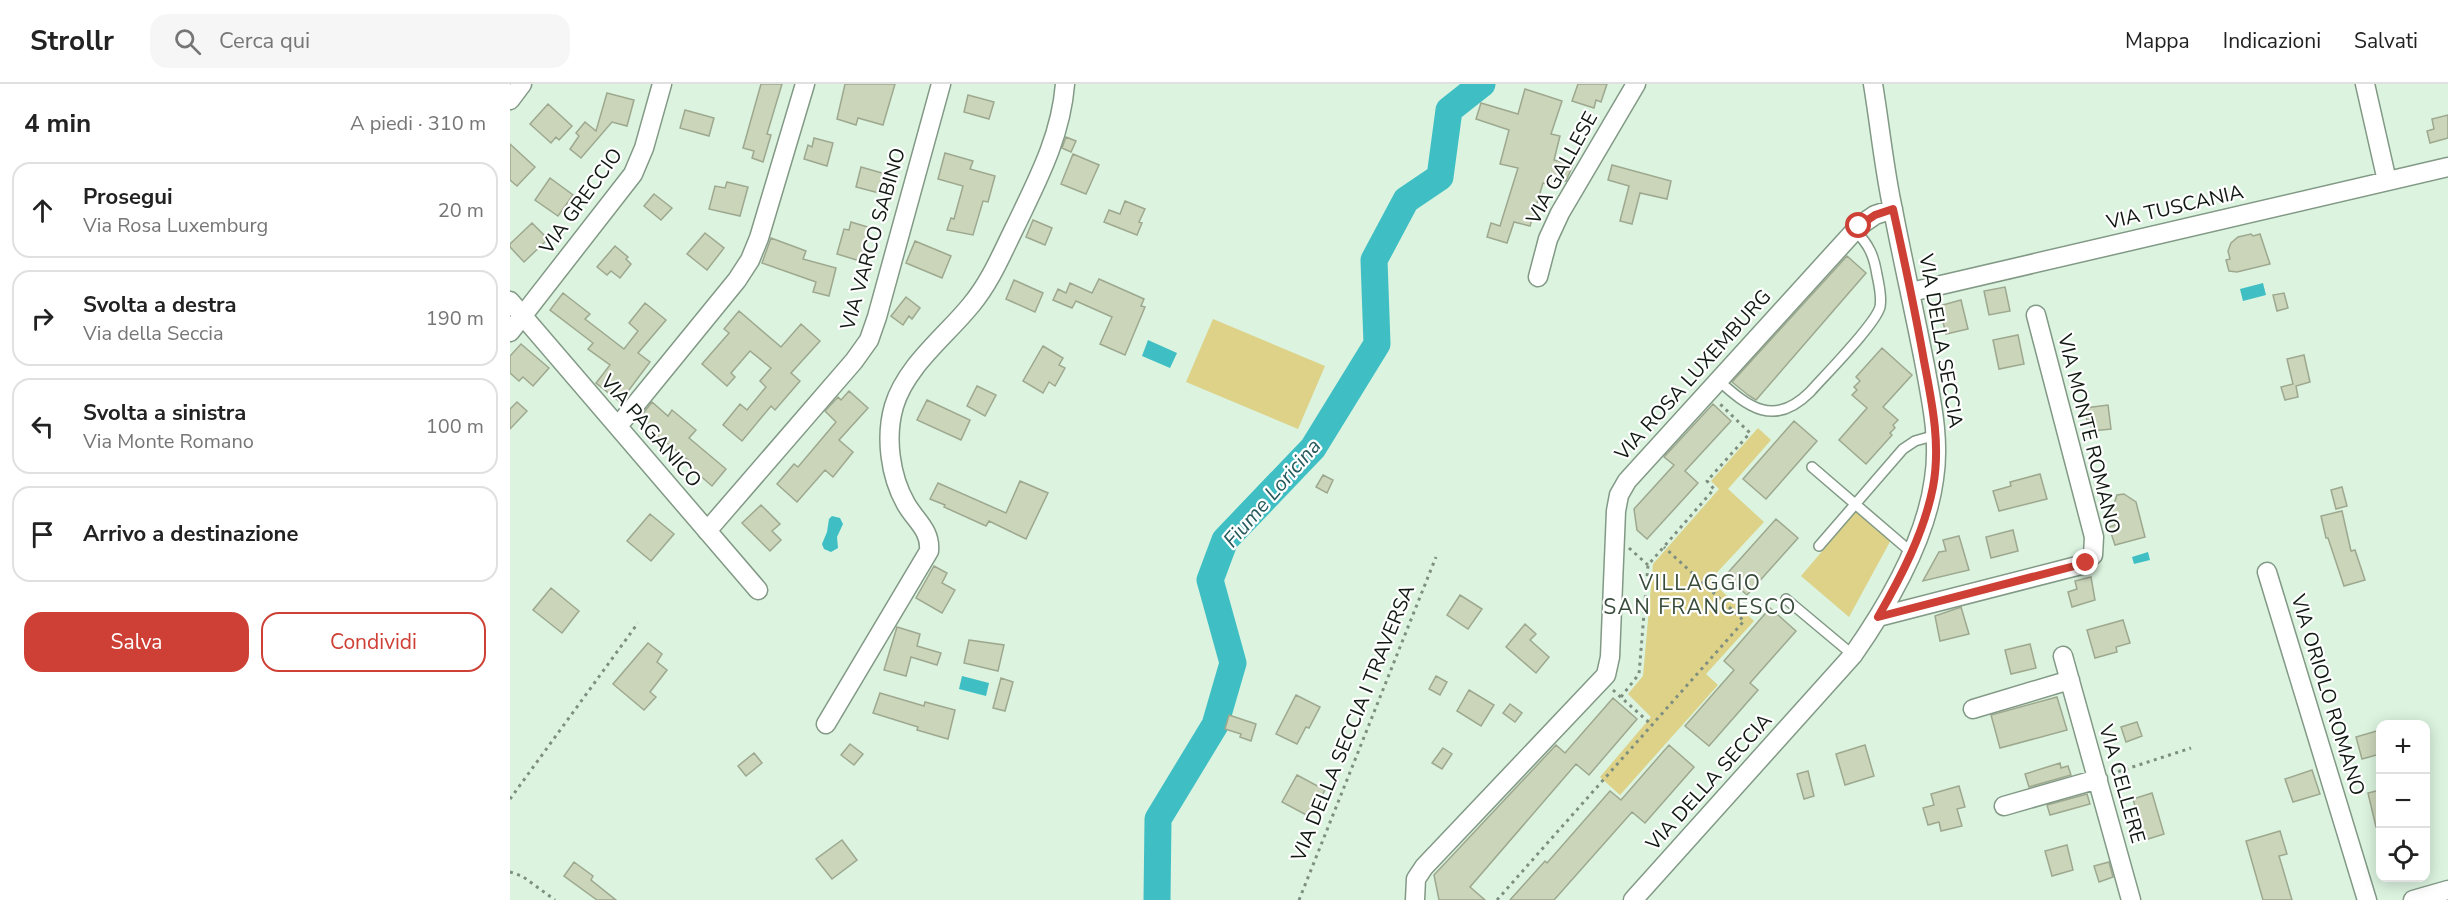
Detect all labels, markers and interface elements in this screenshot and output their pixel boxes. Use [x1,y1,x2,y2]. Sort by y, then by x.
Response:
search box [150,14,570,68]
text: Strollr [30,22,114,60]
icon: search [171,25,204,58]
text: Cerca qui [219,26,310,56]
text: Mappa [2125,27,2190,55]
text: Indicazioni [2223,27,2321,55]
text: Salvati [2354,27,2418,55]
text: 4 min [24,106,91,141]
street label: VIA GALLESE [1519,107,1604,230]
text: A piedi · 310 m [350,110,486,137]
street label: VIA GRECCIO [533,142,629,260]
street label: VIA VARCO SABINO [834,145,912,334]
street label: VIA TUSCANIA [2103,178,2247,236]
text: Prosegui [83,182,173,212]
icon: ahead [26,194,59,227]
text: 20 m [438,197,484,224]
text: Via Rosa Luxemburg [83,212,268,239]
route start [1845,212,1871,238]
street label: VIA DELLA SECCIA [1912,251,1970,431]
street label: VIA ROSA LUXEMBURG [1608,284,1777,467]
text: Svolta a destra [83,290,237,320]
icon: right [26,302,59,335]
text: 190 m [426,305,484,332]
text: Via della Seccia [83,320,224,347]
street label: VIA MONTE ROMANO [2051,330,2127,537]
street label: VIA PAGANICO [594,368,708,493]
text: Svolta a sinistra [83,398,246,428]
icon: left [26,410,59,443]
text: 100 m [426,413,484,440]
text: Via Monte Romano [83,428,254,455]
water label: Fiume Loricina [1217,433,1327,553]
icon: arrive [26,518,59,551]
text: Arrivo a destinazione [83,519,298,549]
route end [2072,549,2098,575]
district label: VILLAGGIO SAN FRANCESCO [1603,569,1797,621]
street label: VIA DELLA SECCIA I TRAVERSA [1285,580,1421,866]
street label: VIA ORIOLO ROMANO [2284,590,2371,799]
button: Salva [24,612,249,672]
button: Condividi [261,612,486,672]
street label: VIA DELLA SECCIA [1639,707,1778,857]
map controls [2376,720,2430,882]
button: + [2376,720,2430,774]
street label: VIA CELLERE [2092,721,2152,846]
button: − [2376,774,2430,828]
button: locate [2376,828,2430,882]

